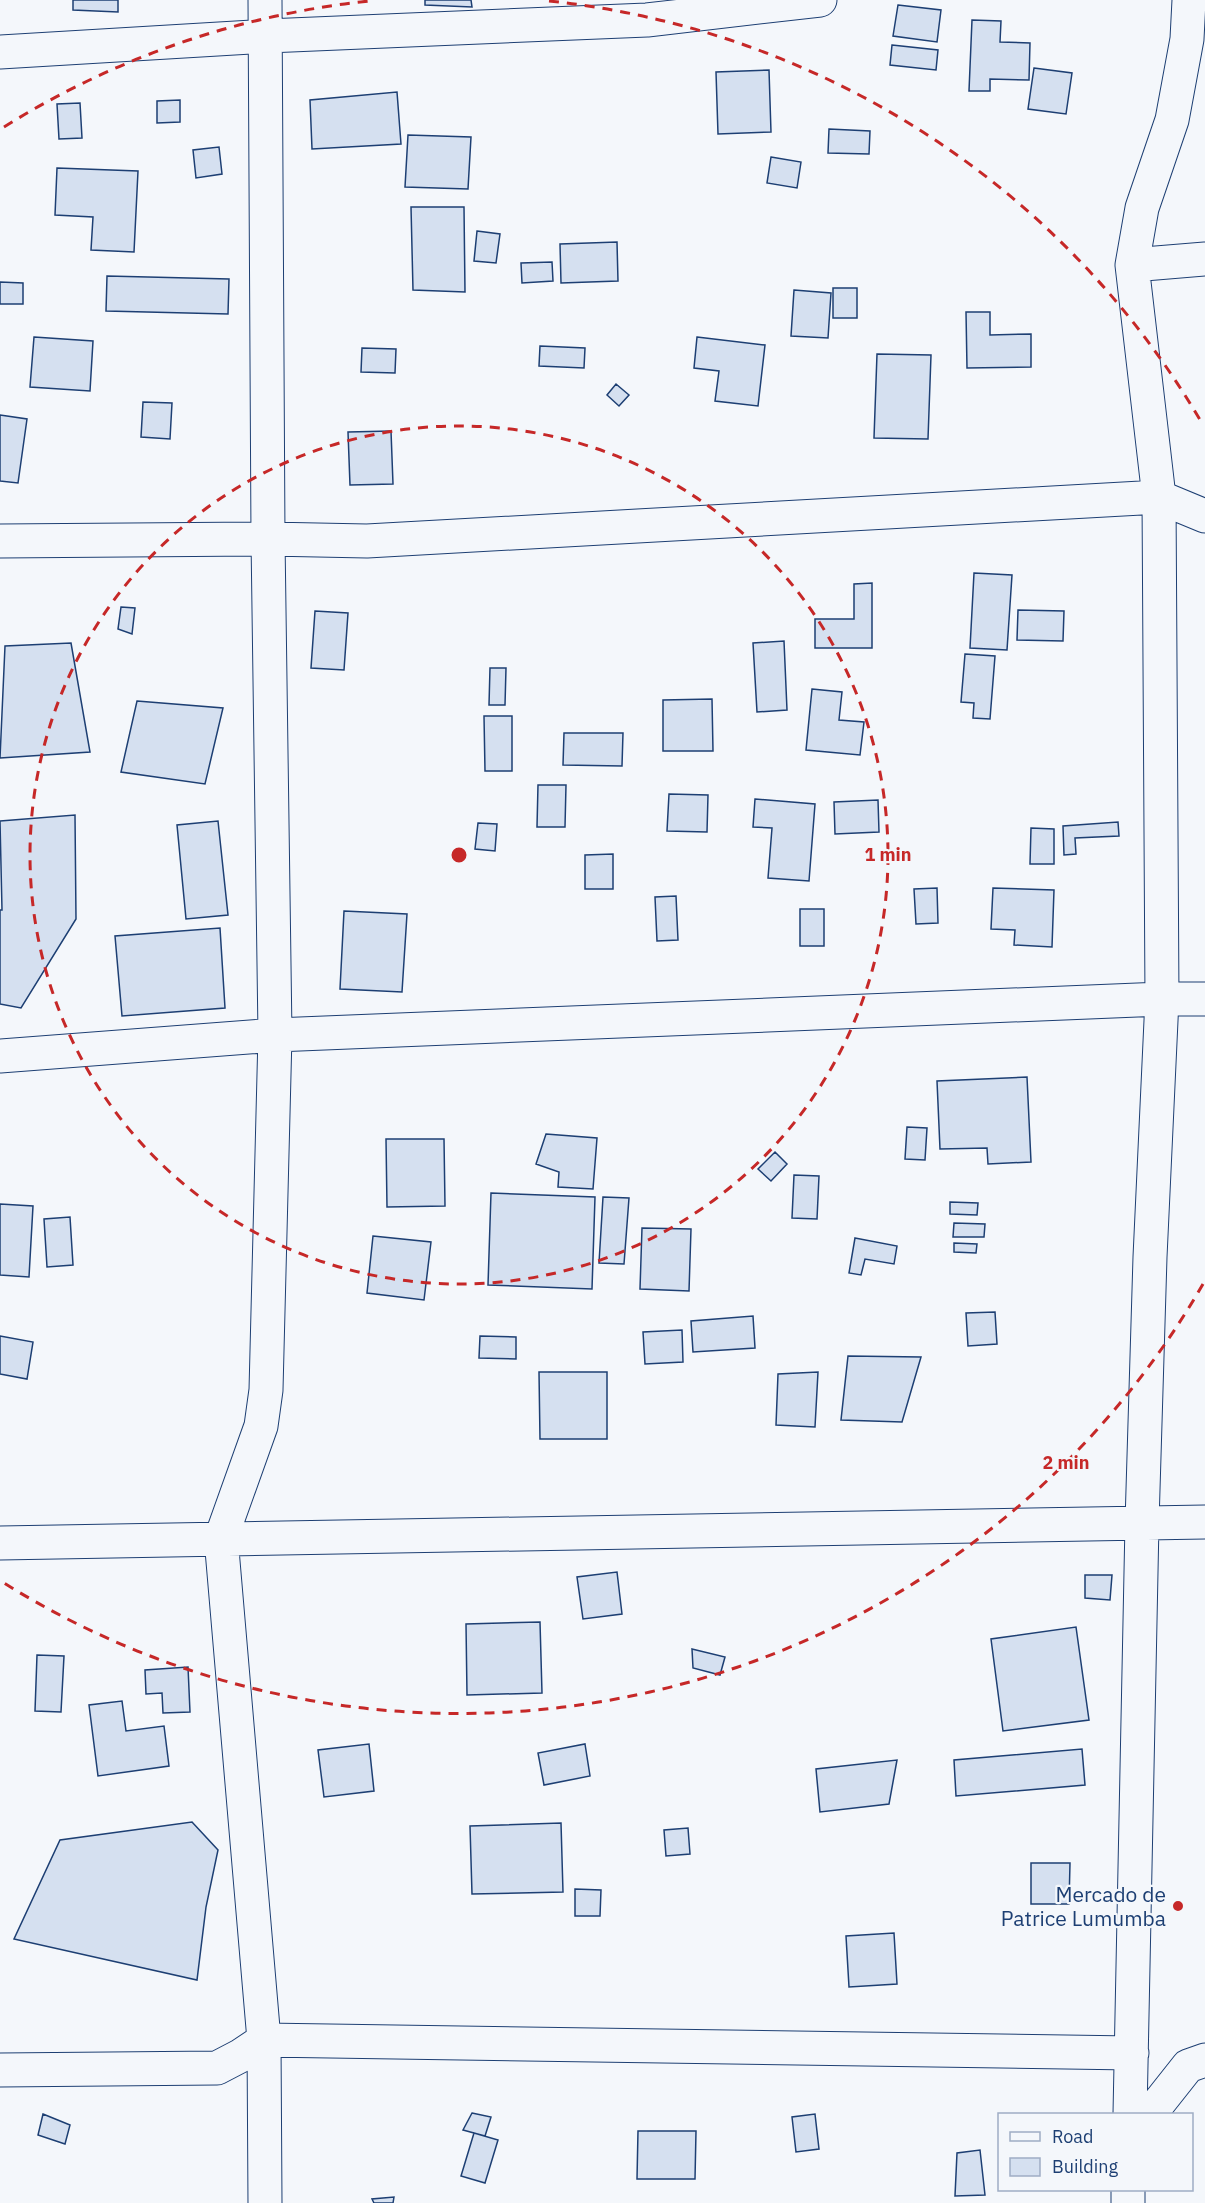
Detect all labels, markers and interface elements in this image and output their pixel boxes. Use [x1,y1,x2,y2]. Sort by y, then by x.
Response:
text: 1 min [864,843,912,866]
centre of rings [449,845,469,865]
text: 2 min [1042,1451,1090,1474]
place label: Mercado de Patrice Lumumba [1001,1880,1166,1932]
marker: Mercado de Patrice Lumumba [1171,1899,1185,1913]
legend [998,2113,1193,2191]
text: Road [1052,2125,1093,2148]
text: Building [1052,2155,1119,2178]

